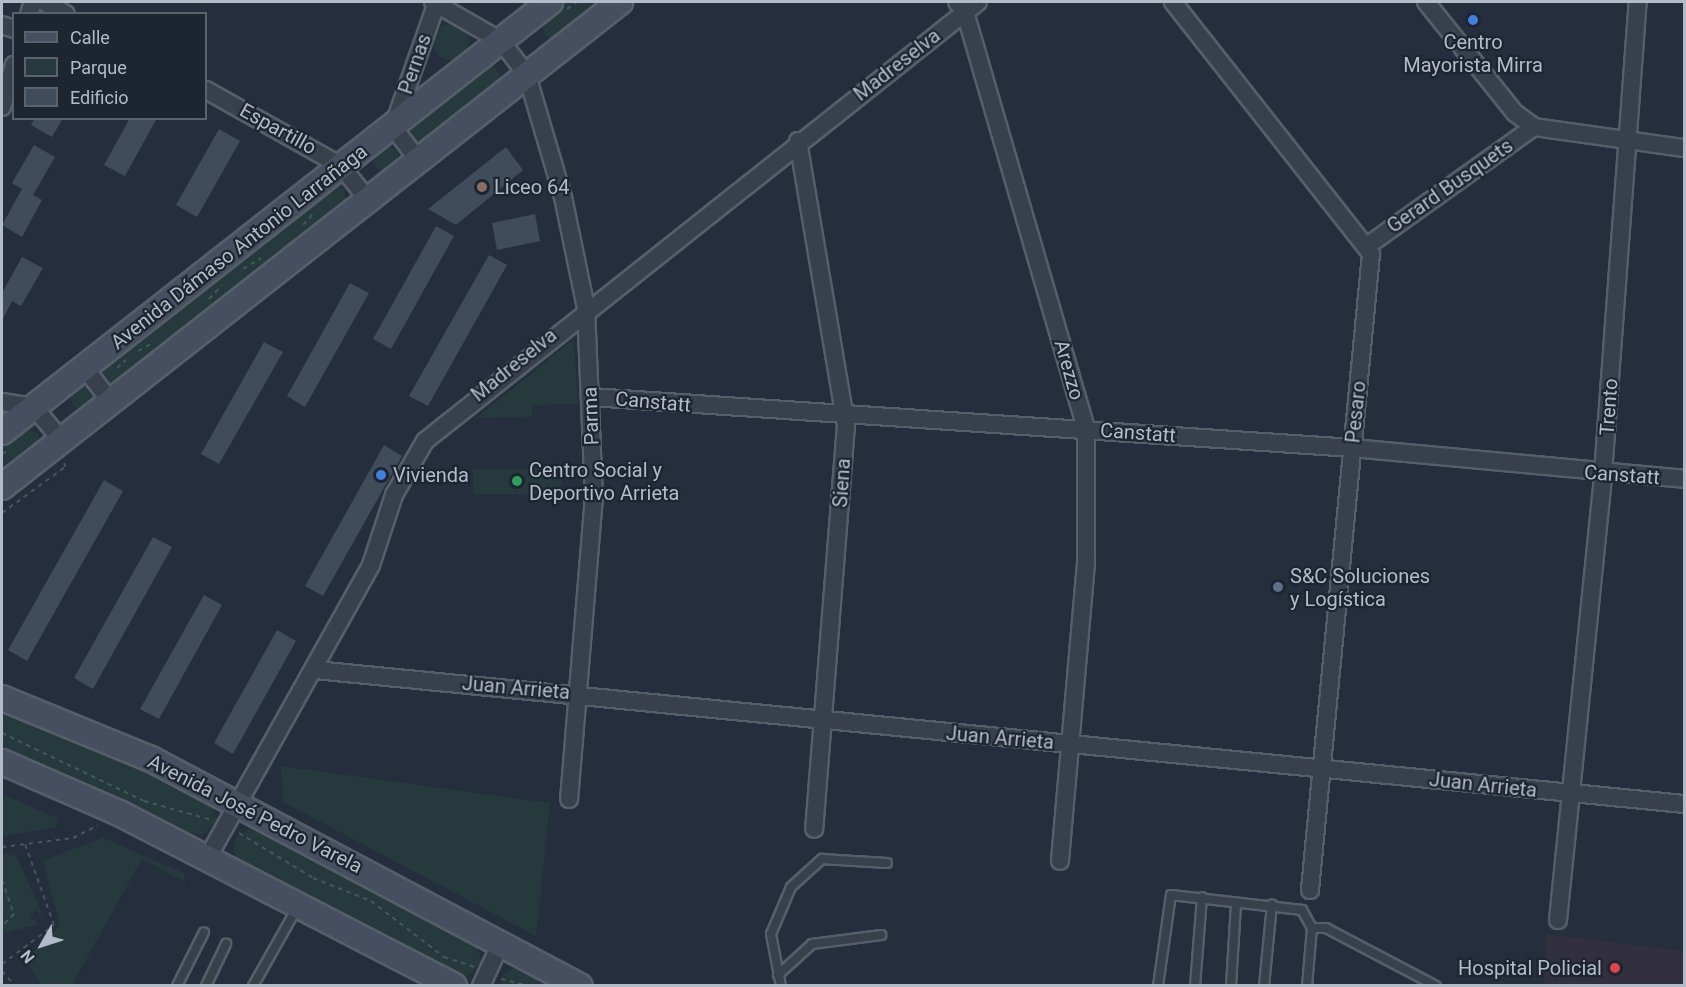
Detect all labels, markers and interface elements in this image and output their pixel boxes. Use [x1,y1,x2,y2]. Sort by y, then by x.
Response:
legend [12,12,207,120]
marker: Centro Mayorista Mirra [1466,13,1480,27]
street label: Madreselva [849,24,945,106]
text: Calle [70,27,110,48]
place label: Centro Mayorista Mirra [1403,30,1543,77]
street label: Pernas [394,31,436,97]
text: Parque [70,57,127,78]
text: Edificio [70,87,129,108]
street label: Espartillo [236,98,320,160]
street label: Gerard Busquets [1383,134,1517,238]
street label: Avenida Dámaso Antonio Larrañaga [106,139,372,355]
place label: Liceo 64 [494,175,570,199]
marker: Liceo 64 [475,180,489,194]
street label: Madreselva [466,323,562,407]
street label: Arezzo [1049,337,1089,403]
street label: Trento [1595,378,1623,436]
street label: Pesaro [1341,380,1371,444]
street label: Parma [578,386,604,446]
street label: Canstatt [614,387,692,417]
street label: Canstatt [1099,418,1177,448]
place label: Centro Social y Deportivo Arrieta [529,458,679,505]
street label: Siena [828,458,856,508]
street label: Canstatt [1583,460,1661,490]
place label: Vivienda [393,463,469,487]
marker: Vivienda [374,468,388,482]
marker: Centro Social y Deportivo Arrieta [510,474,524,488]
place label: S&C Soluciones y Logística [1290,564,1430,611]
marker: S&C Soluciones y Logística [1271,580,1285,594]
street label: Juan Arrieta [461,671,571,705]
street label: Juan Arrieta [945,721,1055,755]
street label: Avenida José Pedro Varela [144,749,366,879]
street label: Juan Arrieta [1428,767,1538,803]
north arrow [12,915,72,975]
text: N [17,946,39,967]
place label: Hospital Policial [1458,956,1602,980]
marker: Hospital Policial [1606,959,1624,977]

